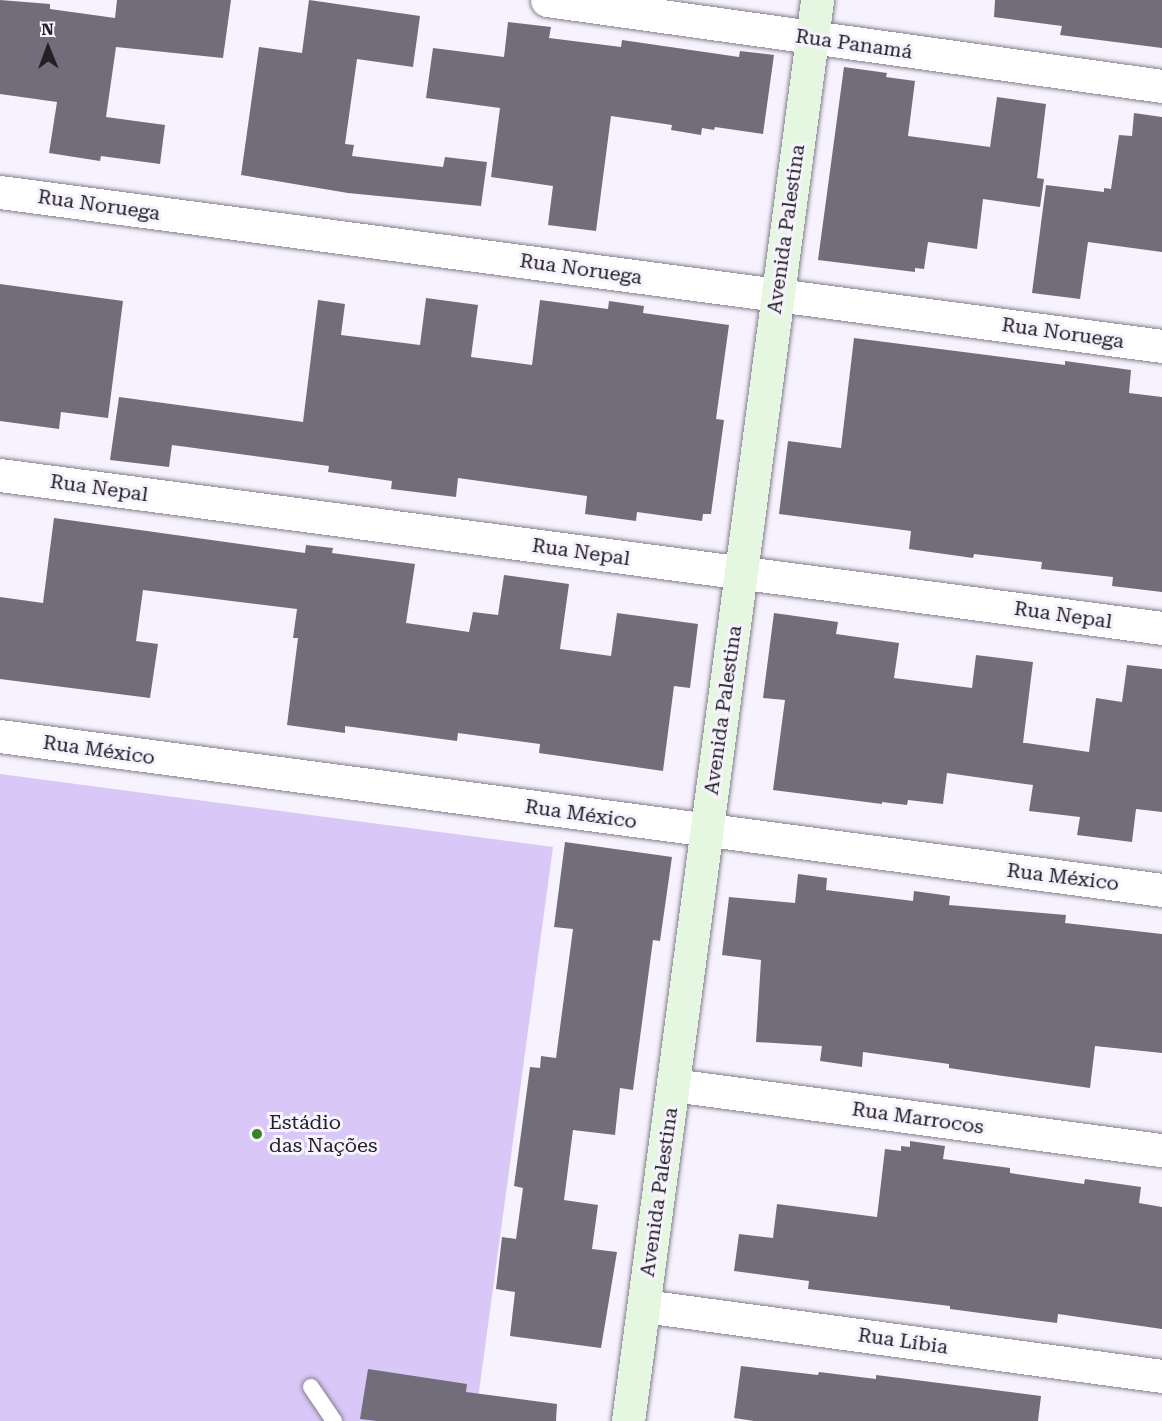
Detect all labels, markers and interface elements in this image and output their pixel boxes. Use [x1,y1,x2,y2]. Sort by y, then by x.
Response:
north arrow [18,18,78,78]
text: N [41,20,54,39]
street label: Rua Panamá [794,24,914,64]
street label: Avenida Palestina [762,143,810,315]
street label: Rua Noruega [36,185,162,225]
street label: Rua Noruega [518,249,644,289]
street label: Rua Noruega [1000,313,1126,353]
street label: Rua Nepal [49,469,149,507]
street label: Rua Nepal [531,533,631,571]
street label: Rua Nepal [1013,596,1113,634]
street label: Avenida Palestina [699,624,747,796]
street label: Rua México [41,730,157,770]
street label: Rua México [523,794,639,834]
street label: Rua México [1006,858,1120,896]
street label: Rua Marrocos [850,1097,986,1139]
street label: Avenida Palestina [635,1106,683,1278]
place label: Estádio das Nações [269,1110,377,1157]
marker: Estádio das Nações [250,1127,264,1141]
street label: Rua Líbia [856,1323,950,1359]

